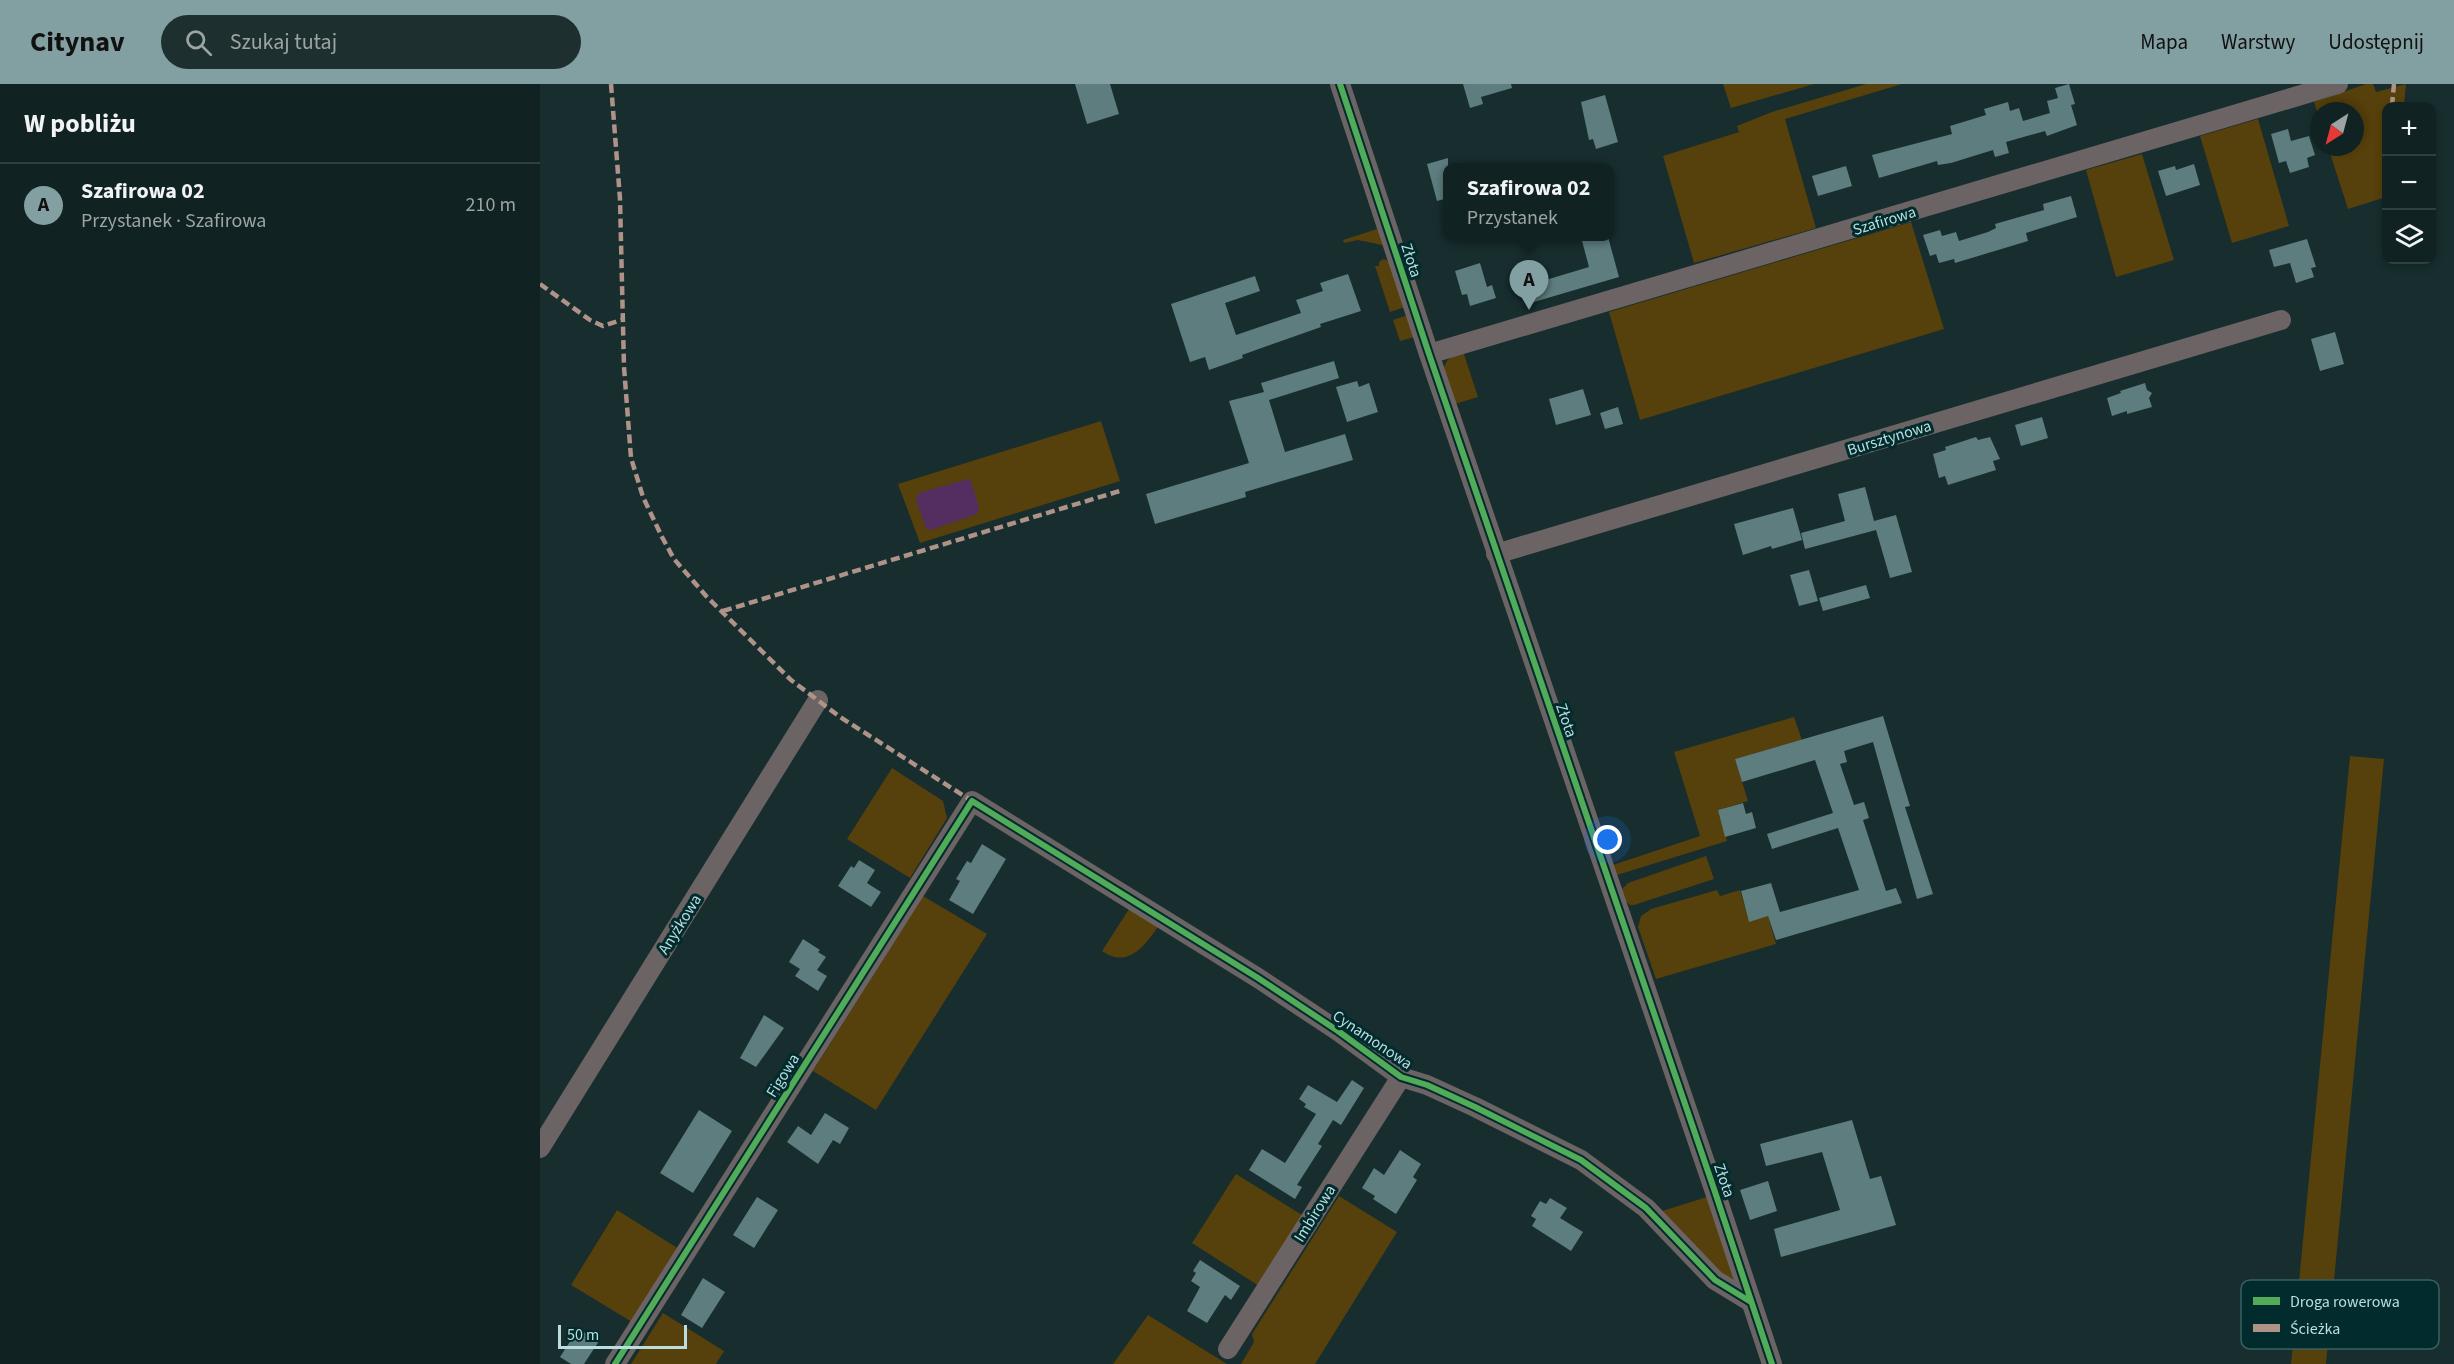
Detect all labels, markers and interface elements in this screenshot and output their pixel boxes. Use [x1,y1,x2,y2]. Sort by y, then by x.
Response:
search box [161,15,581,69]
text: Citynav [30,22,125,62]
icon: search [182,26,215,59]
text: Szukaj tutaj [230,26,337,58]
text: Mapa [2140,27,2188,57]
text: Warstwy [2221,27,2295,57]
text: Udostępnij [2328,27,2424,57]
north arrow [2310,102,2364,156]
map controls [2382,102,2436,264]
button: + [2382,102,2436,156]
text: W pobliżu [24,105,136,142]
button: − [2382,156,2436,210]
popup [1443,163,1614,241]
text: Szafirowa 02 [1467,172,1590,204]
text: Szafirowa 02 [81,175,205,207]
text: A [38,191,49,219]
text: 210 m [466,191,516,219]
street label: Szafirowa [1850,201,1919,241]
text: Przystanek [1467,204,1558,232]
text: Przystanek · Szafirowa [81,207,266,235]
button: layers [2382,210,2436,264]
street label: Złota [1395,240,1427,280]
pin: A [1510,260,1548,310]
street label: Bursztynowa [1845,415,1934,461]
street label: Złota [1550,700,1582,740]
your location [1593,825,1622,854]
street label: Anyżkowa [653,890,707,959]
street label: Cynamonowa [1328,1005,1417,1075]
street label: Figowa [761,1049,805,1102]
street label: Złota [1708,1160,1740,1200]
street label: Imbirowa [1289,1181,1341,1246]
legend [2241,1280,2439,1349]
text: Droga rowerowa [2290,1291,2400,1313]
text: Ścieżka [2290,1318,2340,1340]
scale bar [558,1322,687,1350]
text: 50 m [567,1324,599,1346]

